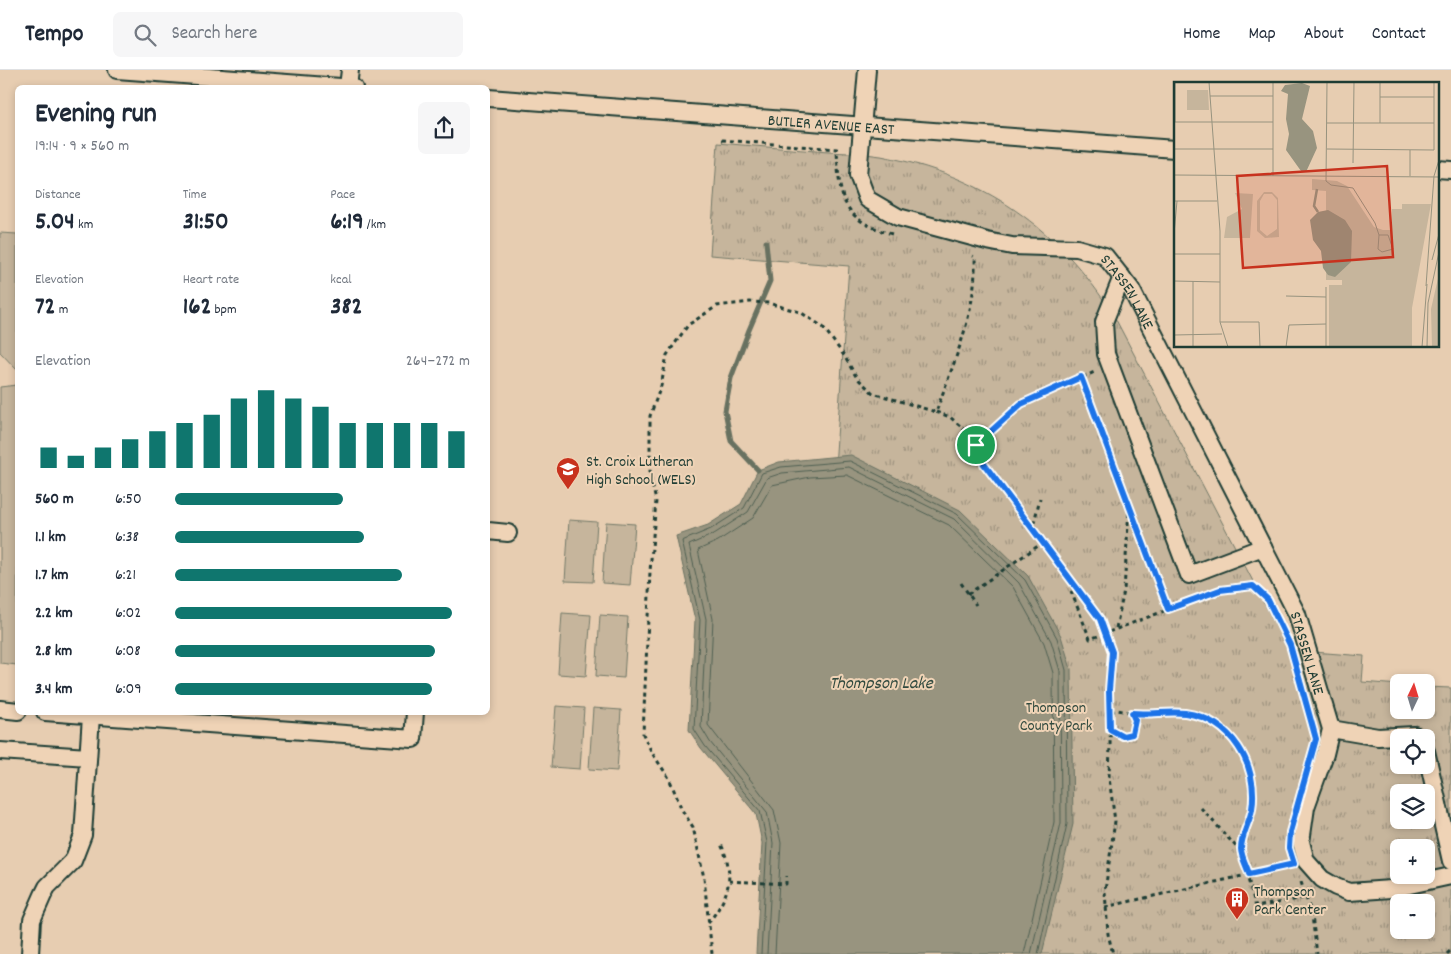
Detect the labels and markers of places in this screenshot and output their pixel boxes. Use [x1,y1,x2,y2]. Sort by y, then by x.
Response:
pin [955,424,997,466]
place label: St. Croix Lutheran High School (WELS) [586,451,696,492]
school or university icon: St. Croix Lutheran High School (WELS) [555,456,581,490]
place label: Thompson Park Center [1254,881,1326,922]
building icon: Thompson Park Center [1224,886,1250,920]

